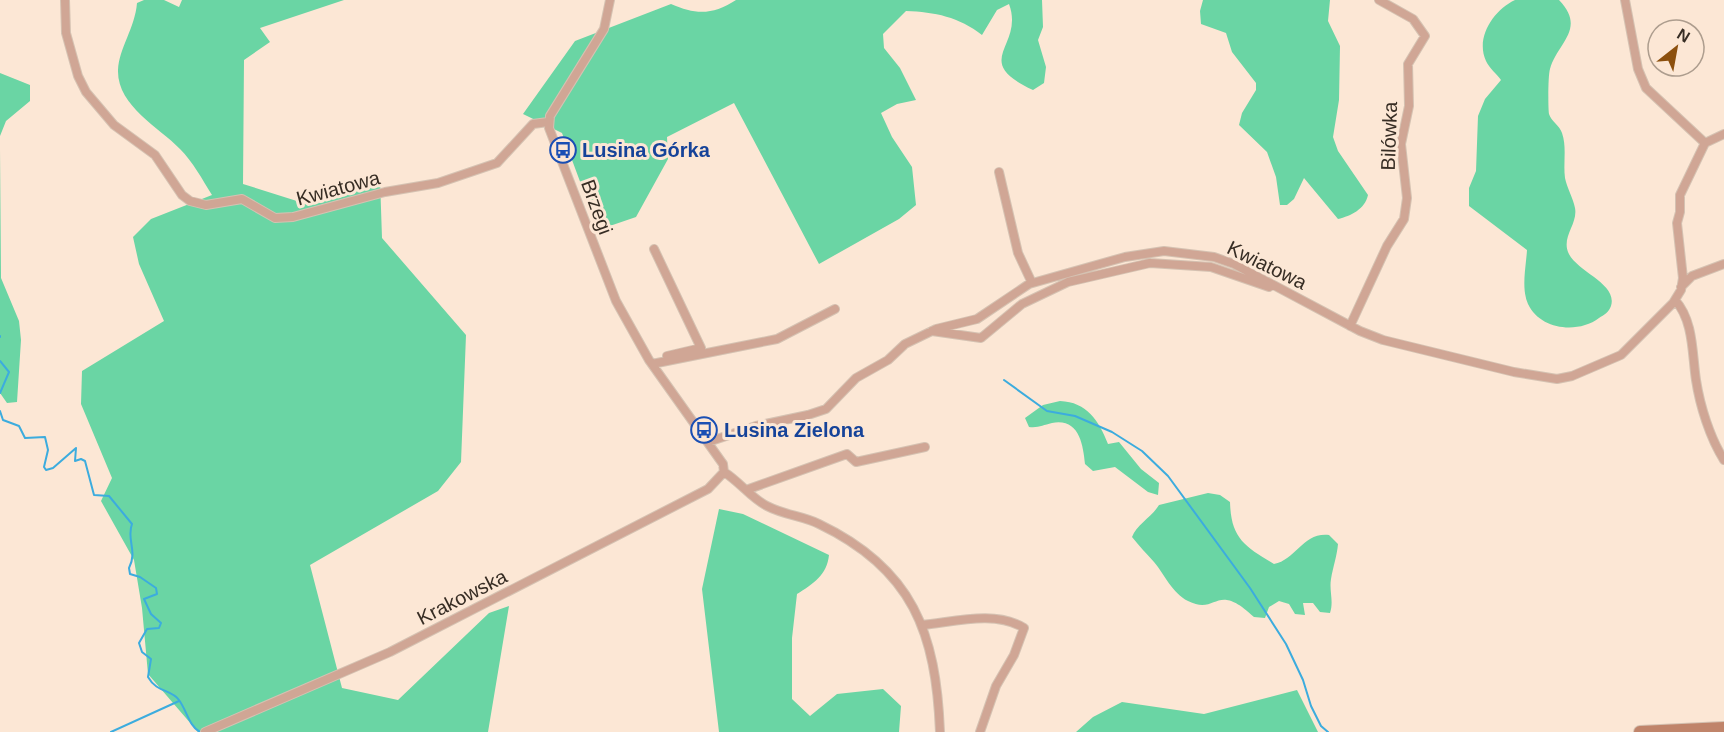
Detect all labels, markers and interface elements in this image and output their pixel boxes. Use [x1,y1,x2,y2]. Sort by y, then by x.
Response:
north arrow [1646,18,1706,78]
text: N [1674,25,1693,46]
street label: Bilówka [1377,100,1401,171]
bus stop icon: Lusina Górka [548,135,578,165]
place label: Lusina Górka [582,139,711,161]
street label: Kwiatowa [294,166,383,210]
street label: Brzegi [577,177,617,237]
street label: Kwiatowa [1224,236,1311,294]
bus stop icon: Lusina Zielona [689,415,719,445]
place label: Lusina Zielona [724,419,865,441]
street label: Krakowska [413,565,511,629]

